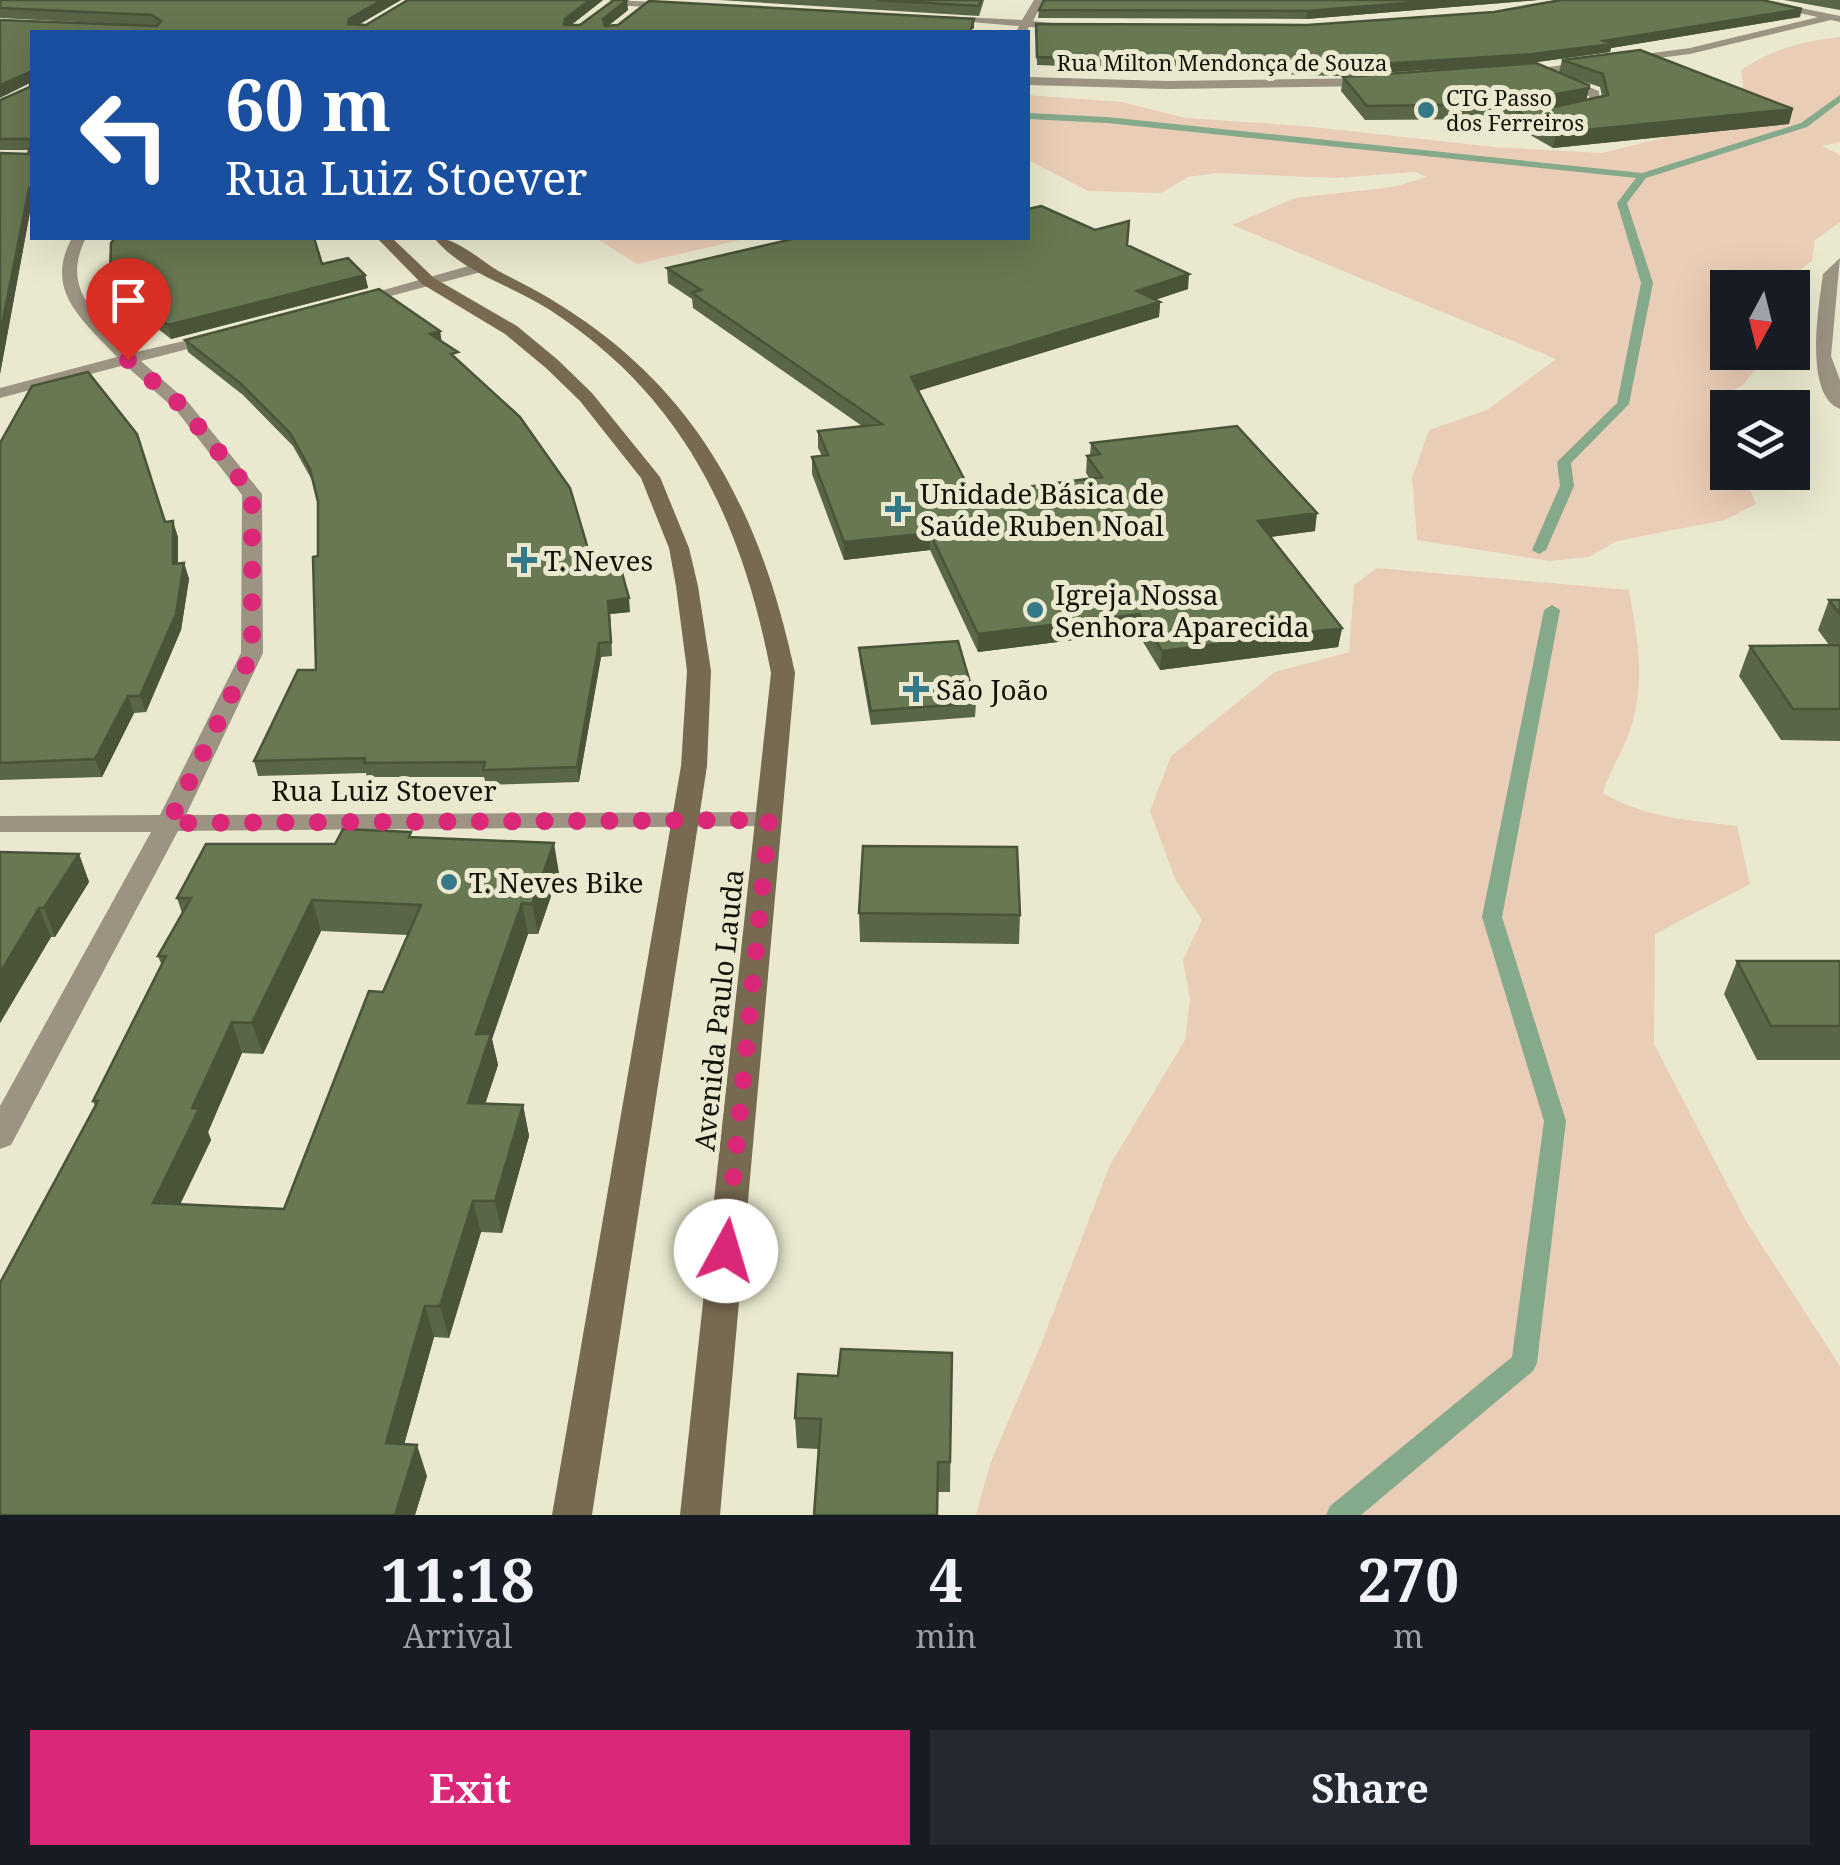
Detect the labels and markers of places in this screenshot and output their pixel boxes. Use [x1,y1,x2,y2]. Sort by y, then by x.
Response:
place label: CTG Passo dos Ferreiros [1446,82,1584,137]
marker: CTG Passo dos Ferreiros [1415,99,1437,121]
pin [86,258,171,361]
place label: Unidade Básica de Saúde Ruben Noal [920,474,1164,544]
marker: Unidade Básica de Saúde Ruben Noal [885,496,911,522]
place label: T. Neves [544,541,653,579]
marker: T. Neves [513,549,535,571]
place label: Igreja Nossa Senhora Aparecida [1055,575,1309,645]
marker: Igreja Nossa Senhora Aparecida [1024,599,1046,621]
place label: São João [936,670,1049,708]
marker: São João [905,678,927,700]
place label: T. Neves Bike [469,863,643,901]
marker: T. Neves Bike [438,871,460,893]

